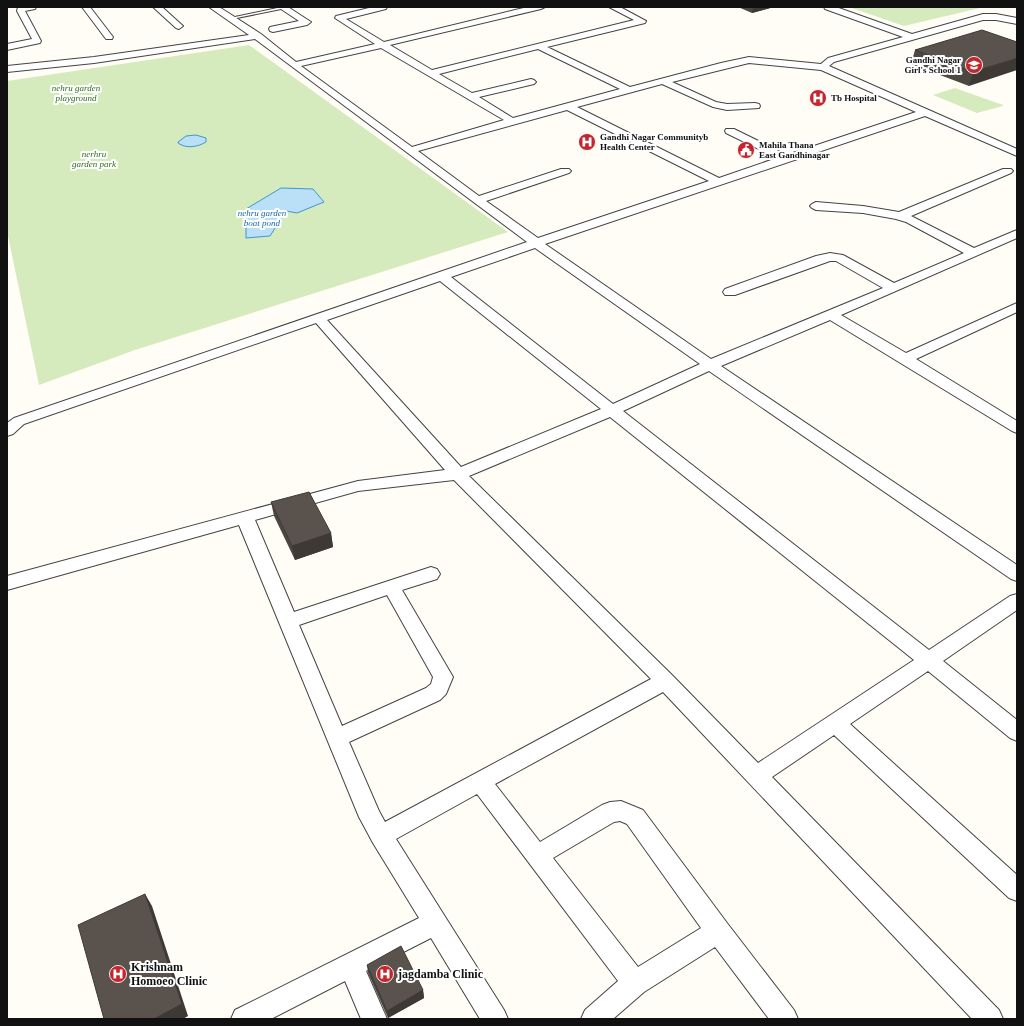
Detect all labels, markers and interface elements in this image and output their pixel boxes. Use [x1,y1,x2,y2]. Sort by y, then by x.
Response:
place label: Gandhi Nagar Girl's School 1 [904,55,961,75]
school or university icon: Gandhi Nagar Girl's School 1 [964,55,984,75]
park label: nehru garden playground [52,83,101,103]
hospital icon: Tb Hospital [808,88,828,108]
place label: Tb Hospital [831,93,877,103]
hospital icon: Gandhi Nagar Communityb Health Center [577,132,597,152]
place label: Gandhi Nagar Communityb Health Center [600,132,708,152]
public building icon: Mahila Thana East Gandhinagar [736,140,756,160]
place label: Mahila Thana East Gandhinagar [759,140,830,160]
park label: nerhru garden park [72,149,117,169]
water label: nehru garden boat pond [238,208,287,228]
place label: Krishnam Homoeo Clinic [131,960,208,988]
hospital icon: Krishnam Homoeo Clinic [108,964,128,984]
hospital icon: jagdamba Clinic [375,964,395,984]
place label: jagdamba Clinic [397,967,484,981]

